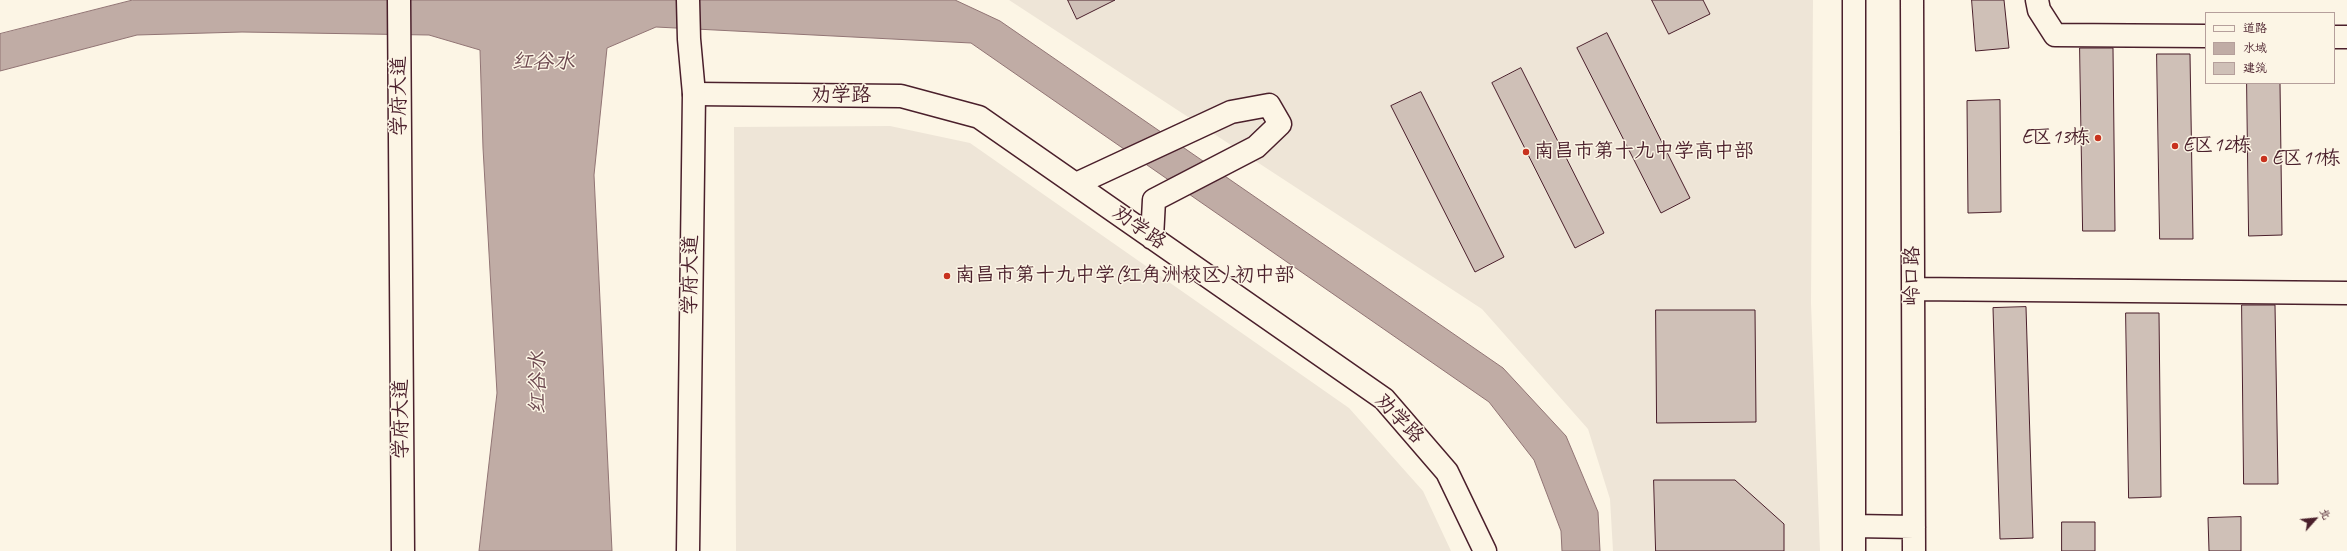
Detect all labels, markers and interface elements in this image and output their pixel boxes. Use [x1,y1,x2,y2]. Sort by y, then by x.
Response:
legend [2205,12,2335,84]
text: 道路 [2243,20,2267,36]
text: 水域 [2243,40,2267,56]
water label: 红谷水 [512,49,574,75]
street label: 学府大道 [388,56,412,136]
text: 建筑 [2243,60,2267,76]
street label: 劝学路 [811,84,871,108]
place label: E区13栋 [2021,126,2090,150]
marker: E区13栋 [2093,133,2103,143]
place label: E区12栋 [2183,134,2252,158]
place label: 南昌市第十九中学高中部 [1534,140,1754,164]
marker: E区12栋 [2170,141,2180,151]
marker: 南昌市第十九中学高中部 [1521,147,1531,157]
place label: E区11栋 [2272,147,2341,171]
marker: E区11栋 [2259,154,2269,164]
street label: 劝学路 [1108,201,1170,255]
street label: 学府大道 [678,235,704,315]
street label: 岭口路 [1901,246,1925,306]
place label: 南昌市第十九中学(红角洲校区)-初中部 [955,264,1295,288]
marker: 南昌市第十九中学(红角洲校区)-初中部 [942,271,952,281]
water label: 红谷水 [525,352,551,414]
street label: 学府大道 [390,379,414,459]
street label: 劝学路 [1370,389,1428,449]
north arrow [2295,499,2335,539]
text: 北 [2317,505,2334,522]

